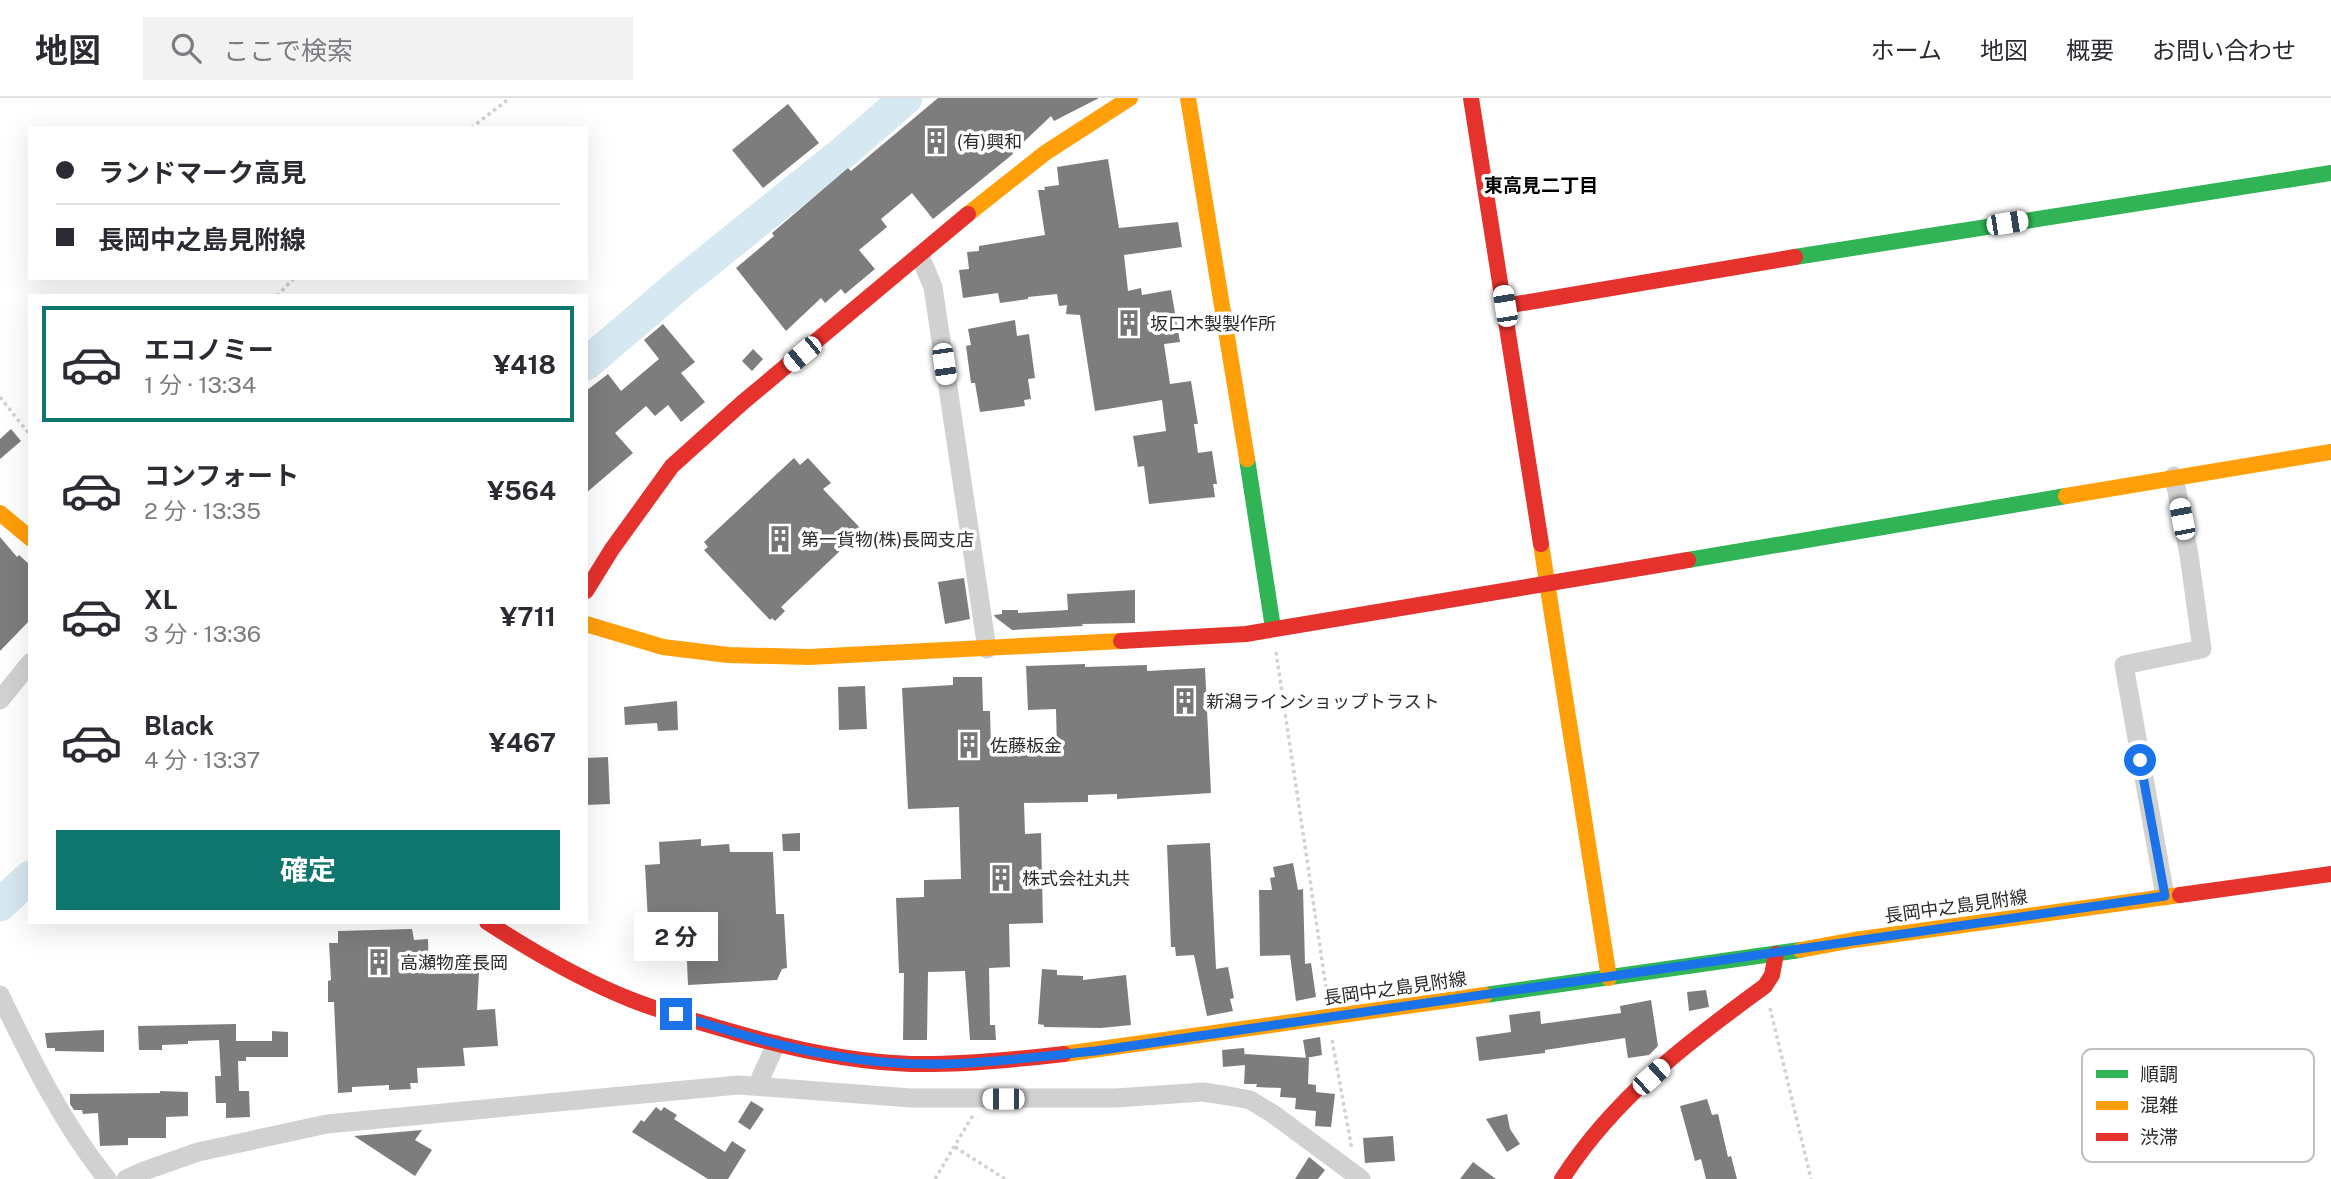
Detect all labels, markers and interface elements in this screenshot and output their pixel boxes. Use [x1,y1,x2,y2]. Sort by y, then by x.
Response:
search box [143,17,633,80]
icon: search [167,29,205,67]
text: 地図 [35,31,101,69]
text: ここで検索 [223,35,353,66]
text: ホーム [1871,36,1942,64]
text: 地図 [1980,36,2028,64]
text: 概要 [2066,36,2114,64]
text: お問い合わせ [2152,36,2296,64]
building icon: (有)興和 [921,126,951,156]
place label: (有)興和 [957,131,1022,152]
text: ランドマーク高見 [98,157,306,188]
district label: 東高見二丁目 [1484,174,1598,196]
car [1985,209,2030,237]
text: 長岡中之島見附線 [98,224,306,255]
car [1492,284,1519,328]
building icon: 坂口木製製作所 [1114,308,1144,338]
place label: 坂口木製製作所 [1150,313,1276,334]
car [780,332,825,376]
icon: car [60,333,123,396]
text: エコノミー [144,334,274,365]
car [931,342,958,386]
text: ¥418 [493,349,556,380]
text: 1 分 · 13:34 [144,371,256,398]
icon: car [60,459,123,522]
text: コンフォート [144,460,299,491]
text: ¥564 [487,475,556,506]
car [2168,496,2197,542]
text: 2 分 · 13:35 [144,497,261,524]
building icon: 第一貨物(株)長岡支店 [765,524,795,554]
place label: 第一貨物(株)長岡支店 [801,529,974,550]
text: XL [144,584,178,615]
icon: car [60,585,123,648]
text: ¥711 [500,601,556,632]
text: 3 分 · 13:36 [144,620,261,647]
building icon: 新潟ラインショップトラスト [1170,686,1200,716]
place label: 新潟ラインショップトラスト [1206,691,1440,712]
text: Black [144,710,214,741]
icon: car [60,711,123,774]
text: ¥467 [489,727,556,758]
building icon: 佐藤板金 [954,730,984,760]
place label: 佐藤板金 [990,735,1062,756]
route start [2124,744,2156,776]
text: 4 分 · 13:37 [144,746,260,773]
button: 確定 [56,830,560,910]
building icon: 株式会社丸共 [986,863,1016,893]
place label: 株式会社丸共 [1022,868,1130,889]
street label: 長岡中之島見附線 [1883,886,2029,926]
callout: 2 分 [634,912,718,962]
text: 2 分 [655,923,697,950]
building icon: 高瀬物産長岡 [364,947,394,977]
place label: 高瀬物産長岡 [400,952,508,973]
street label: 長岡中之島見附線 [1322,968,1468,1008]
route end [660,998,692,1030]
legend [2082,1049,2314,1162]
car [1629,1055,1674,1099]
text: 順調 [2140,1063,2178,1085]
car [983,1089,1025,1110]
text: 混雑 [2140,1094,2178,1116]
text: 渋滞 [2140,1126,2178,1148]

